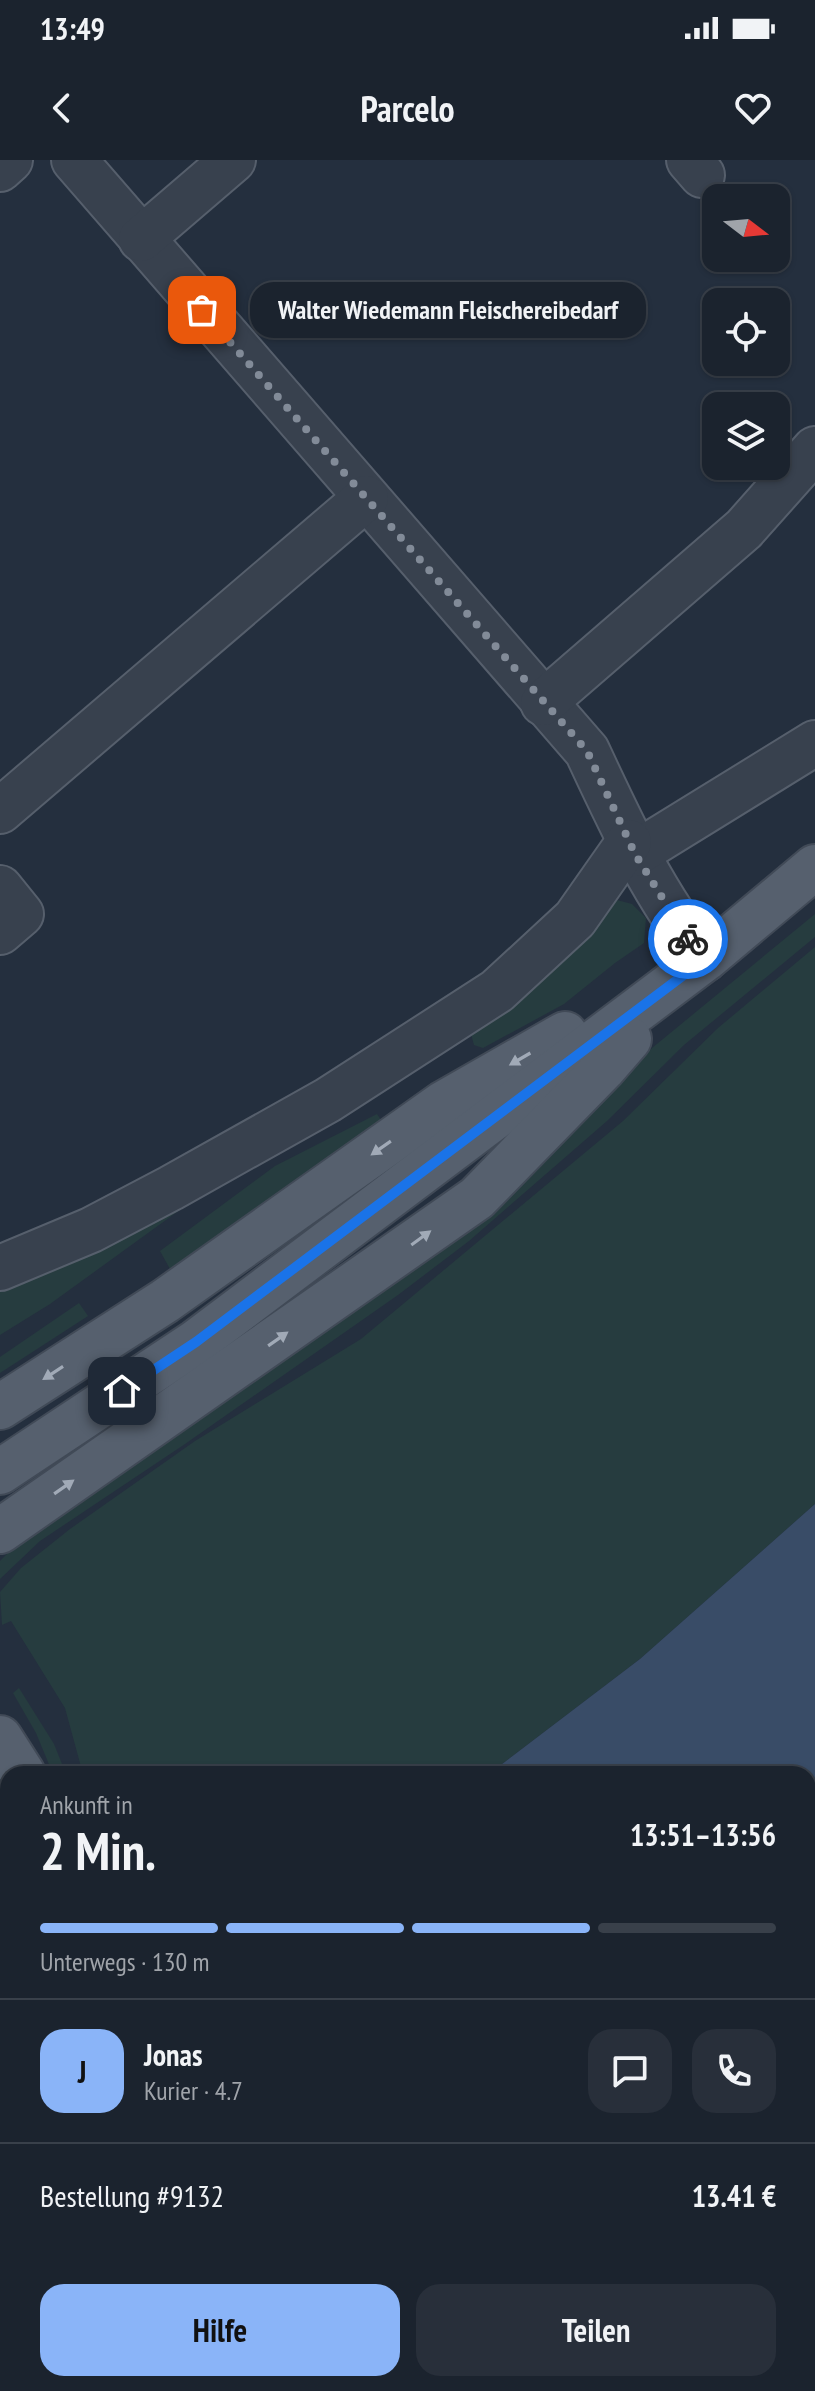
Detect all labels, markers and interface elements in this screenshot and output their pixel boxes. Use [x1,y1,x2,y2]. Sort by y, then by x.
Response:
text: 13:49 [40,9,105,48]
text: Parcelo [360,85,455,132]
icon: back [40,86,84,130]
icon: heart [731,86,775,130]
north arrow [702,184,790,272]
map controls [702,184,790,480]
pin [168,276,236,344]
callout: Walter Wiedemann Fleischereibedarf [250,282,646,338]
icon: bag [180,288,224,332]
button: locate [702,288,790,376]
text: Walter Wiedemann Fleischereibedarf [278,293,618,326]
button: layers [702,392,790,480]
courier [648,899,728,979]
icon: bike [666,917,710,961]
one-way arrow [509,1052,531,1066]
one-way arrow [370,1140,391,1155]
one-way arrow [410,1231,431,1246]
one-way arrow [267,1332,288,1347]
pin [88,1357,156,1425]
one-way arrow [42,1366,63,1381]
icon: home [100,1369,144,1413]
one-way arrow [54,1480,75,1495]
text: Ankunft in [40,1788,133,1821]
text: 13:51–13:56 [630,1815,776,1854]
text: 2 Min. [40,1817,156,1884]
text: Unterwegs · 130 m [40,1945,210,1978]
button: chat [588,2029,672,2113]
button: phone [692,2029,776,2113]
text: Jonas [144,2035,202,2074]
text: J [78,2052,86,2091]
text: Kurier · 4.7 [144,2074,243,2107]
text: Bestellung #9132 [40,2176,224,2215]
text: 13.41 € [692,2176,776,2215]
button: Hilfe [40,2284,400,2376]
button: Teilen [416,2284,776,2376]

